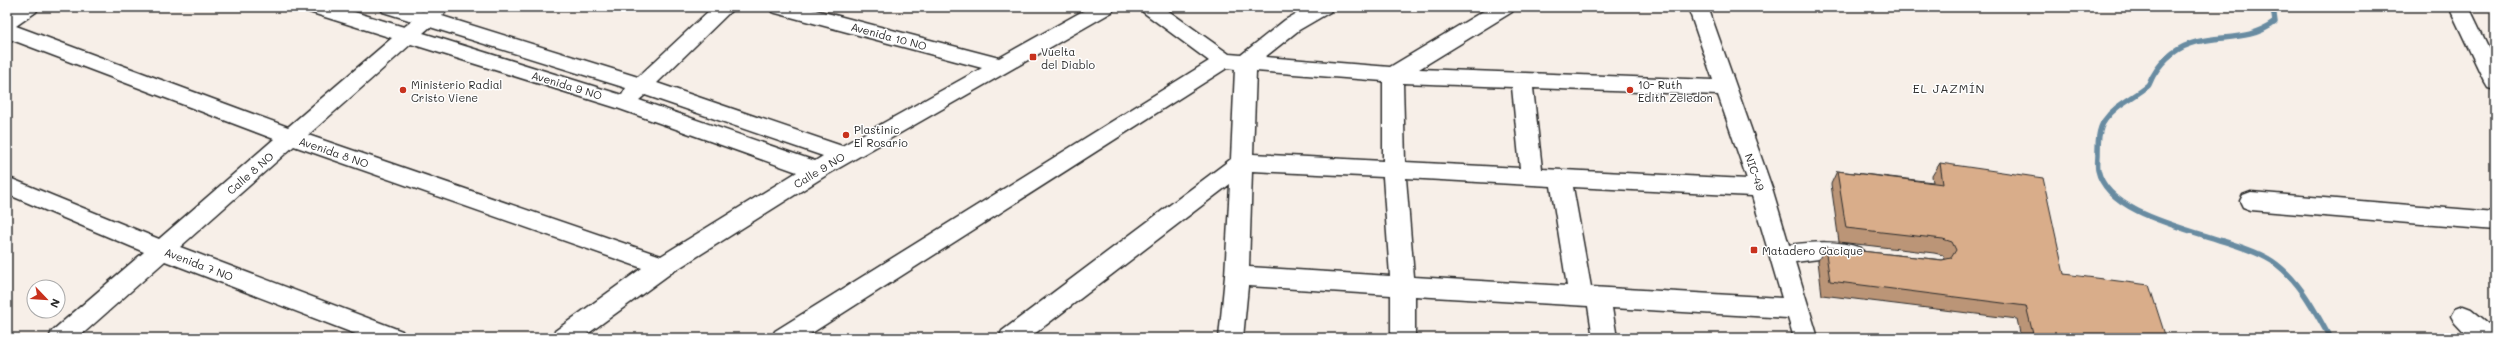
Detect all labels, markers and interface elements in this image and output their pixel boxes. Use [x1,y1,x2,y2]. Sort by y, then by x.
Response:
street label: Avenida 10 NO [849,19,929,53]
place label: Vuelta del Diablo [1041,44,1096,72]
marker: Vuelta del Diablo [1028,52,1038,62]
street label: Avenida 9 NO [530,67,604,103]
place label: Ministerio Radial Cristo Viene [411,77,502,105]
place label: 10- Ruth Edith Zeledon [1638,77,1713,105]
district label: EL JAZMÍN [1913,80,1985,96]
marker: Ministerio Radial Cristo Viene [398,85,408,95]
marker: 10- Ruth Edith Zeledon [1625,85,1635,95]
place label: Plastinic El Rosario [854,122,908,150]
marker: Plastinic El Rosario [841,130,851,140]
street label: Avenida 8 NO [297,133,371,171]
street label: Calle 8 NO [223,148,277,198]
street label: Calle 9 NO [791,149,848,191]
street label: NIC-49 [1742,151,1769,193]
place label: Matadero Cacique [1762,243,1863,258]
street label: Avenida 7 NO [163,244,236,284]
marker: Matadero Cacique [1749,245,1759,255]
north arrow [26,279,66,319]
text: N [47,296,64,310]

